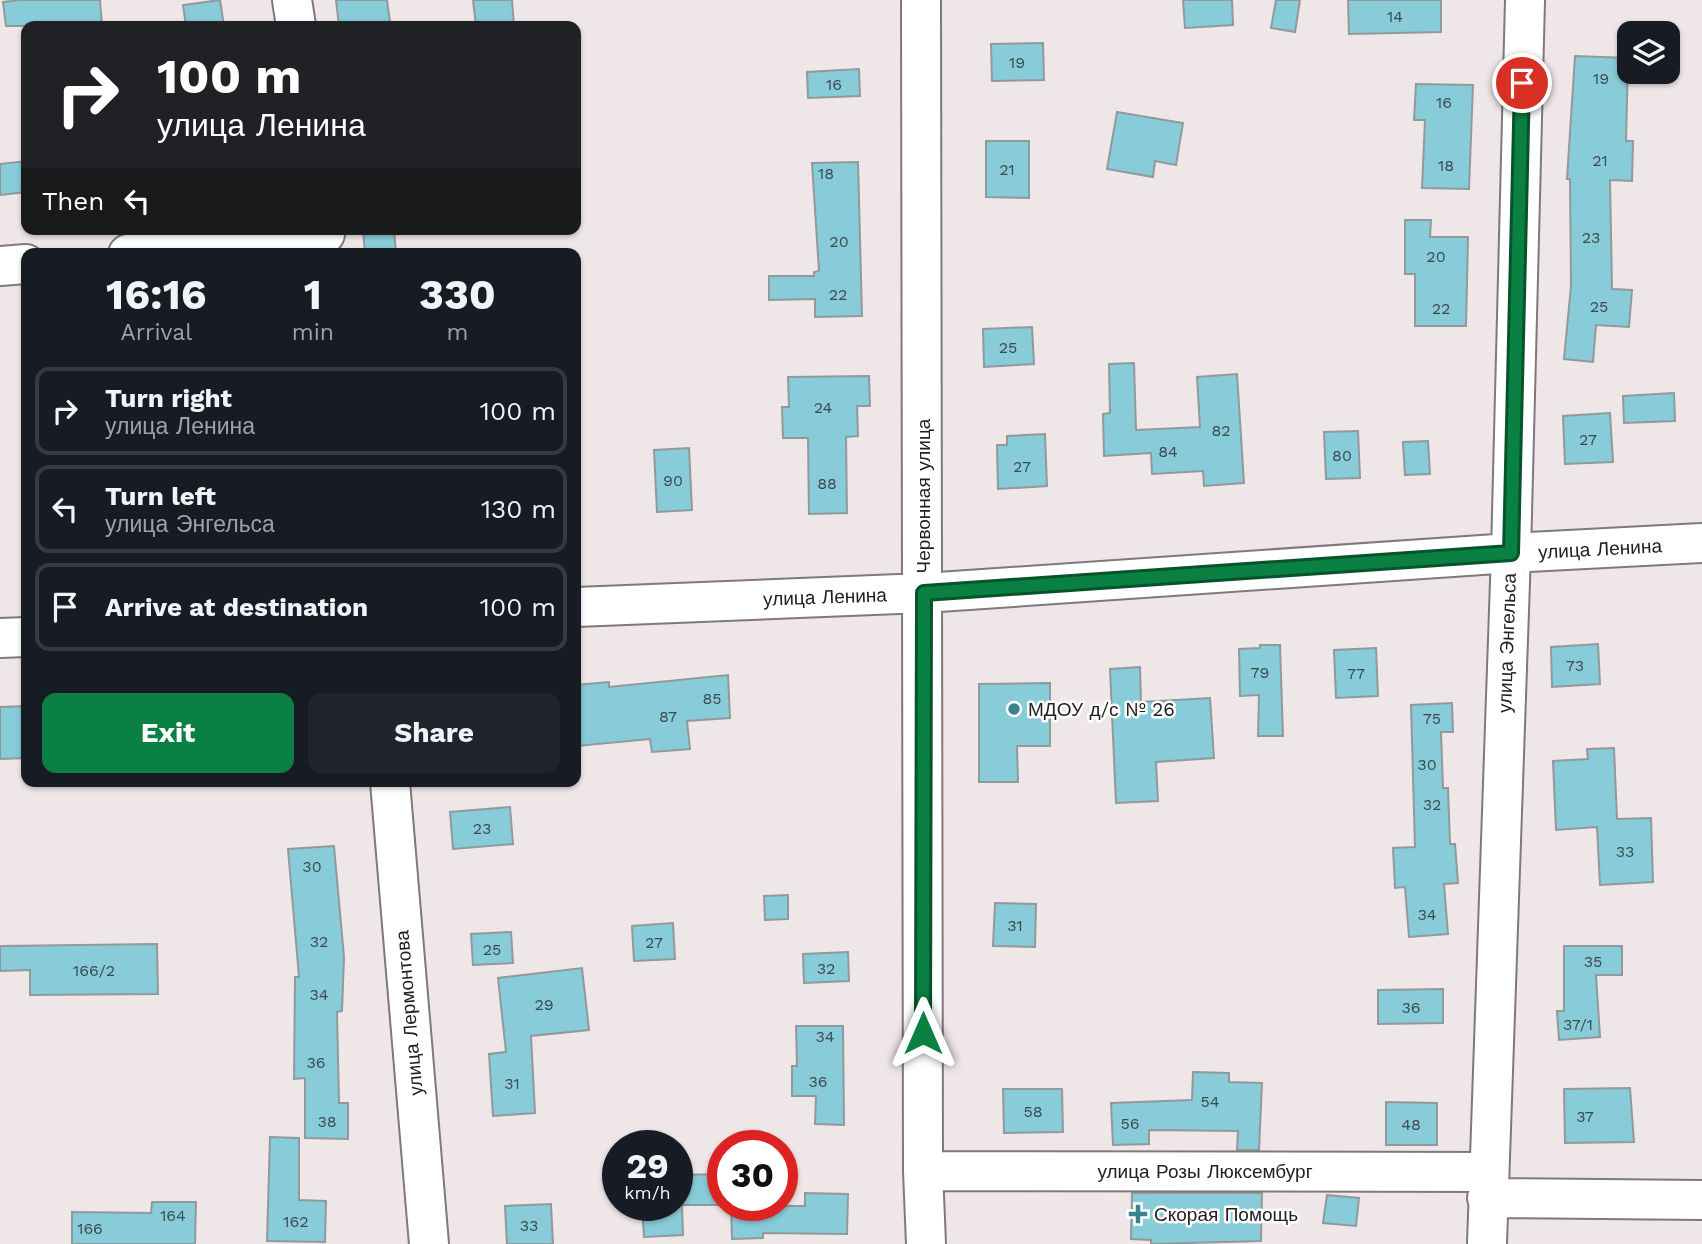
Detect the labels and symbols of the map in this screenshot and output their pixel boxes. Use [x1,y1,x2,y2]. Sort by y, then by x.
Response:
house number: 14 [1387,7,1403,26]
house number: 19 [1009,53,1025,72]
pin [1492,53,1552,113]
house number: 19 [1593,69,1609,88]
house number: 16 [826,75,842,94]
house number: 16 [1436,93,1452,112]
house number: 21 [1592,151,1608,170]
house number: 18 [1438,156,1454,175]
house number: 21 [999,160,1015,179]
house number: 18 [818,164,834,183]
house number: 23 [1582,228,1600,247]
house number: 20 [829,232,849,251]
house number: 20 [1426,247,1446,266]
house number: 22 [829,285,847,304]
house number: 25 [1590,297,1608,316]
house number: 22 [1432,299,1450,318]
house number: 25 [999,338,1017,357]
house number: 24 [814,398,833,417]
street label: Червонная улица [912,418,935,573]
house number: 82 [1211,421,1231,440]
house number: 27 [1579,430,1597,449]
house number: 84 [1158,442,1178,461]
house number: 80 [1332,446,1352,465]
house number: 27 [1013,457,1031,476]
house number: 90 [663,471,683,490]
house number: 88 [817,474,837,493]
street label: улица Ленина [1538,534,1663,564]
street label: улица Энгельса [1493,572,1521,714]
street label: улица Ленина [763,583,888,611]
house number: 73 [1566,656,1584,675]
house number: 79 [1251,663,1269,682]
house number: 77 [1347,664,1365,683]
house number: 85 [702,689,722,708]
place label: МДОУ д/с № 26 [1028,698,1175,721]
marker: МДОУ д/с № 26 [1006,701,1022,717]
house number: 87 [659,707,677,726]
house number: 75 [1423,709,1441,728]
house number: 30 [1417,755,1437,774]
house number: 32 [1423,795,1441,814]
house number: 23 [473,819,491,838]
house number: 33 [1616,842,1634,861]
house number: 30 [302,857,322,876]
house number: 34 [1417,905,1437,924]
house number: 31 [1007,916,1023,935]
street label: улица Лермонтова [390,929,428,1097]
house number: 32 [310,932,328,951]
house number: 27 [645,933,663,952]
house number: 25 [483,940,501,959]
house number: 35 [1584,952,1602,971]
house number: 32 [817,959,835,978]
house number: 166/2 [73,961,115,980]
house number: 34 [309,985,329,1004]
house number: 29 [534,995,554,1014]
position arrow [886,996,960,1070]
house number: 36 [1401,998,1421,1017]
house number: 37/1 [1563,1015,1593,1034]
house number: 34 [815,1027,835,1046]
house number: 36 [306,1053,326,1072]
house number: 36 [808,1072,828,1091]
house number: 31 [504,1074,520,1093]
house number: 54 [1200,1092,1220,1111]
house number: 58 [1023,1102,1043,1121]
house number: 37 [1576,1107,1594,1126]
house number: 38 [317,1112,337,1131]
house number: 56 [1120,1114,1140,1133]
house number: 48 [1401,1115,1421,1134]
speed limit sign: 30 [707,1130,798,1221]
street label: улица Розы Люксембург [1097,1160,1313,1183]
place label: Скорая Помощь [1154,1203,1298,1226]
marker: Скорая Помощь [1128,1204,1148,1224]
house number: 164 [160,1206,186,1225]
house number: 162 [283,1212,309,1231]
house number: 33 [520,1216,538,1235]
house number: 166 [77,1219,103,1238]

